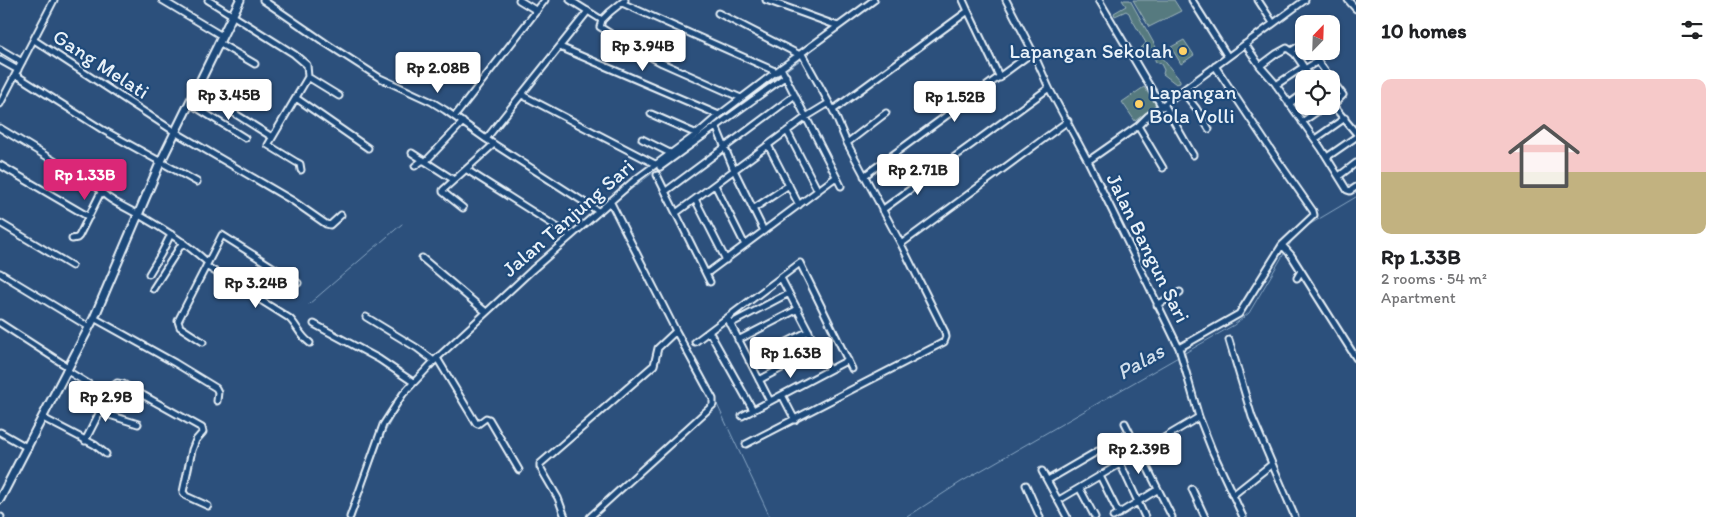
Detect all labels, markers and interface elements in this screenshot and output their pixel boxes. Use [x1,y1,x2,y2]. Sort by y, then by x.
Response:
north arrow [1295,15,1340,60]
map controls [1295,15,1340,115]
icon: filters [1678,16,1706,44]
text: 10 homes [1381,18,1467,43]
street label: Gang Melati [48,23,154,104]
pin: Rp 3.94B [591,30,695,72]
text: Rp 3.94B [612,36,674,55]
place label: Lapangan Sekolah [1009,38,1174,63]
marker: Lapangan Sekolah [1177,45,1189,57]
pin: Rp 2.08B [386,52,490,94]
text: Rp 2.08B [406,58,470,77]
button: locate [1295,70,1340,115]
pin: Rp 3.45B [177,78,281,121]
place label: Lapangan Bola Volli [1149,79,1237,128]
pin: Rp 1.52B [903,80,1007,123]
text: Rp 3.45B [198,85,260,104]
text: Rp 1.52B [925,87,985,106]
marker: Lapangan Bola Volli [1133,98,1145,110]
icon: home [1499,111,1589,201]
street label: Jalan Tanjung Sari [497,153,639,282]
pin: Rp 2.71B [866,154,970,196]
pin: Rp 1.33B [33,158,137,201]
text: Rp 2.71B [888,160,948,179]
text: Rp 1.33B [55,165,115,184]
street label: Jalan Bangun Sari [1101,169,1195,327]
text: Rp 1.33B [1381,244,1461,269]
pin: Rp 3.24B [204,266,308,309]
text: 2 rooms · 54 m² [1381,269,1487,288]
text: Rp 3.24B [225,273,287,292]
text: Apartment [1381,288,1456,307]
pin: Rp 1.63B [739,336,843,379]
water label: Palas [1112,337,1170,386]
text: Rp 1.63B [761,343,821,362]
pin: Rp 2.9B [60,380,152,423]
text: Rp 2.9B [80,387,132,406]
pin: Rp 2.39B [1087,432,1191,475]
text: Rp 2.39B [1108,439,1170,458]

